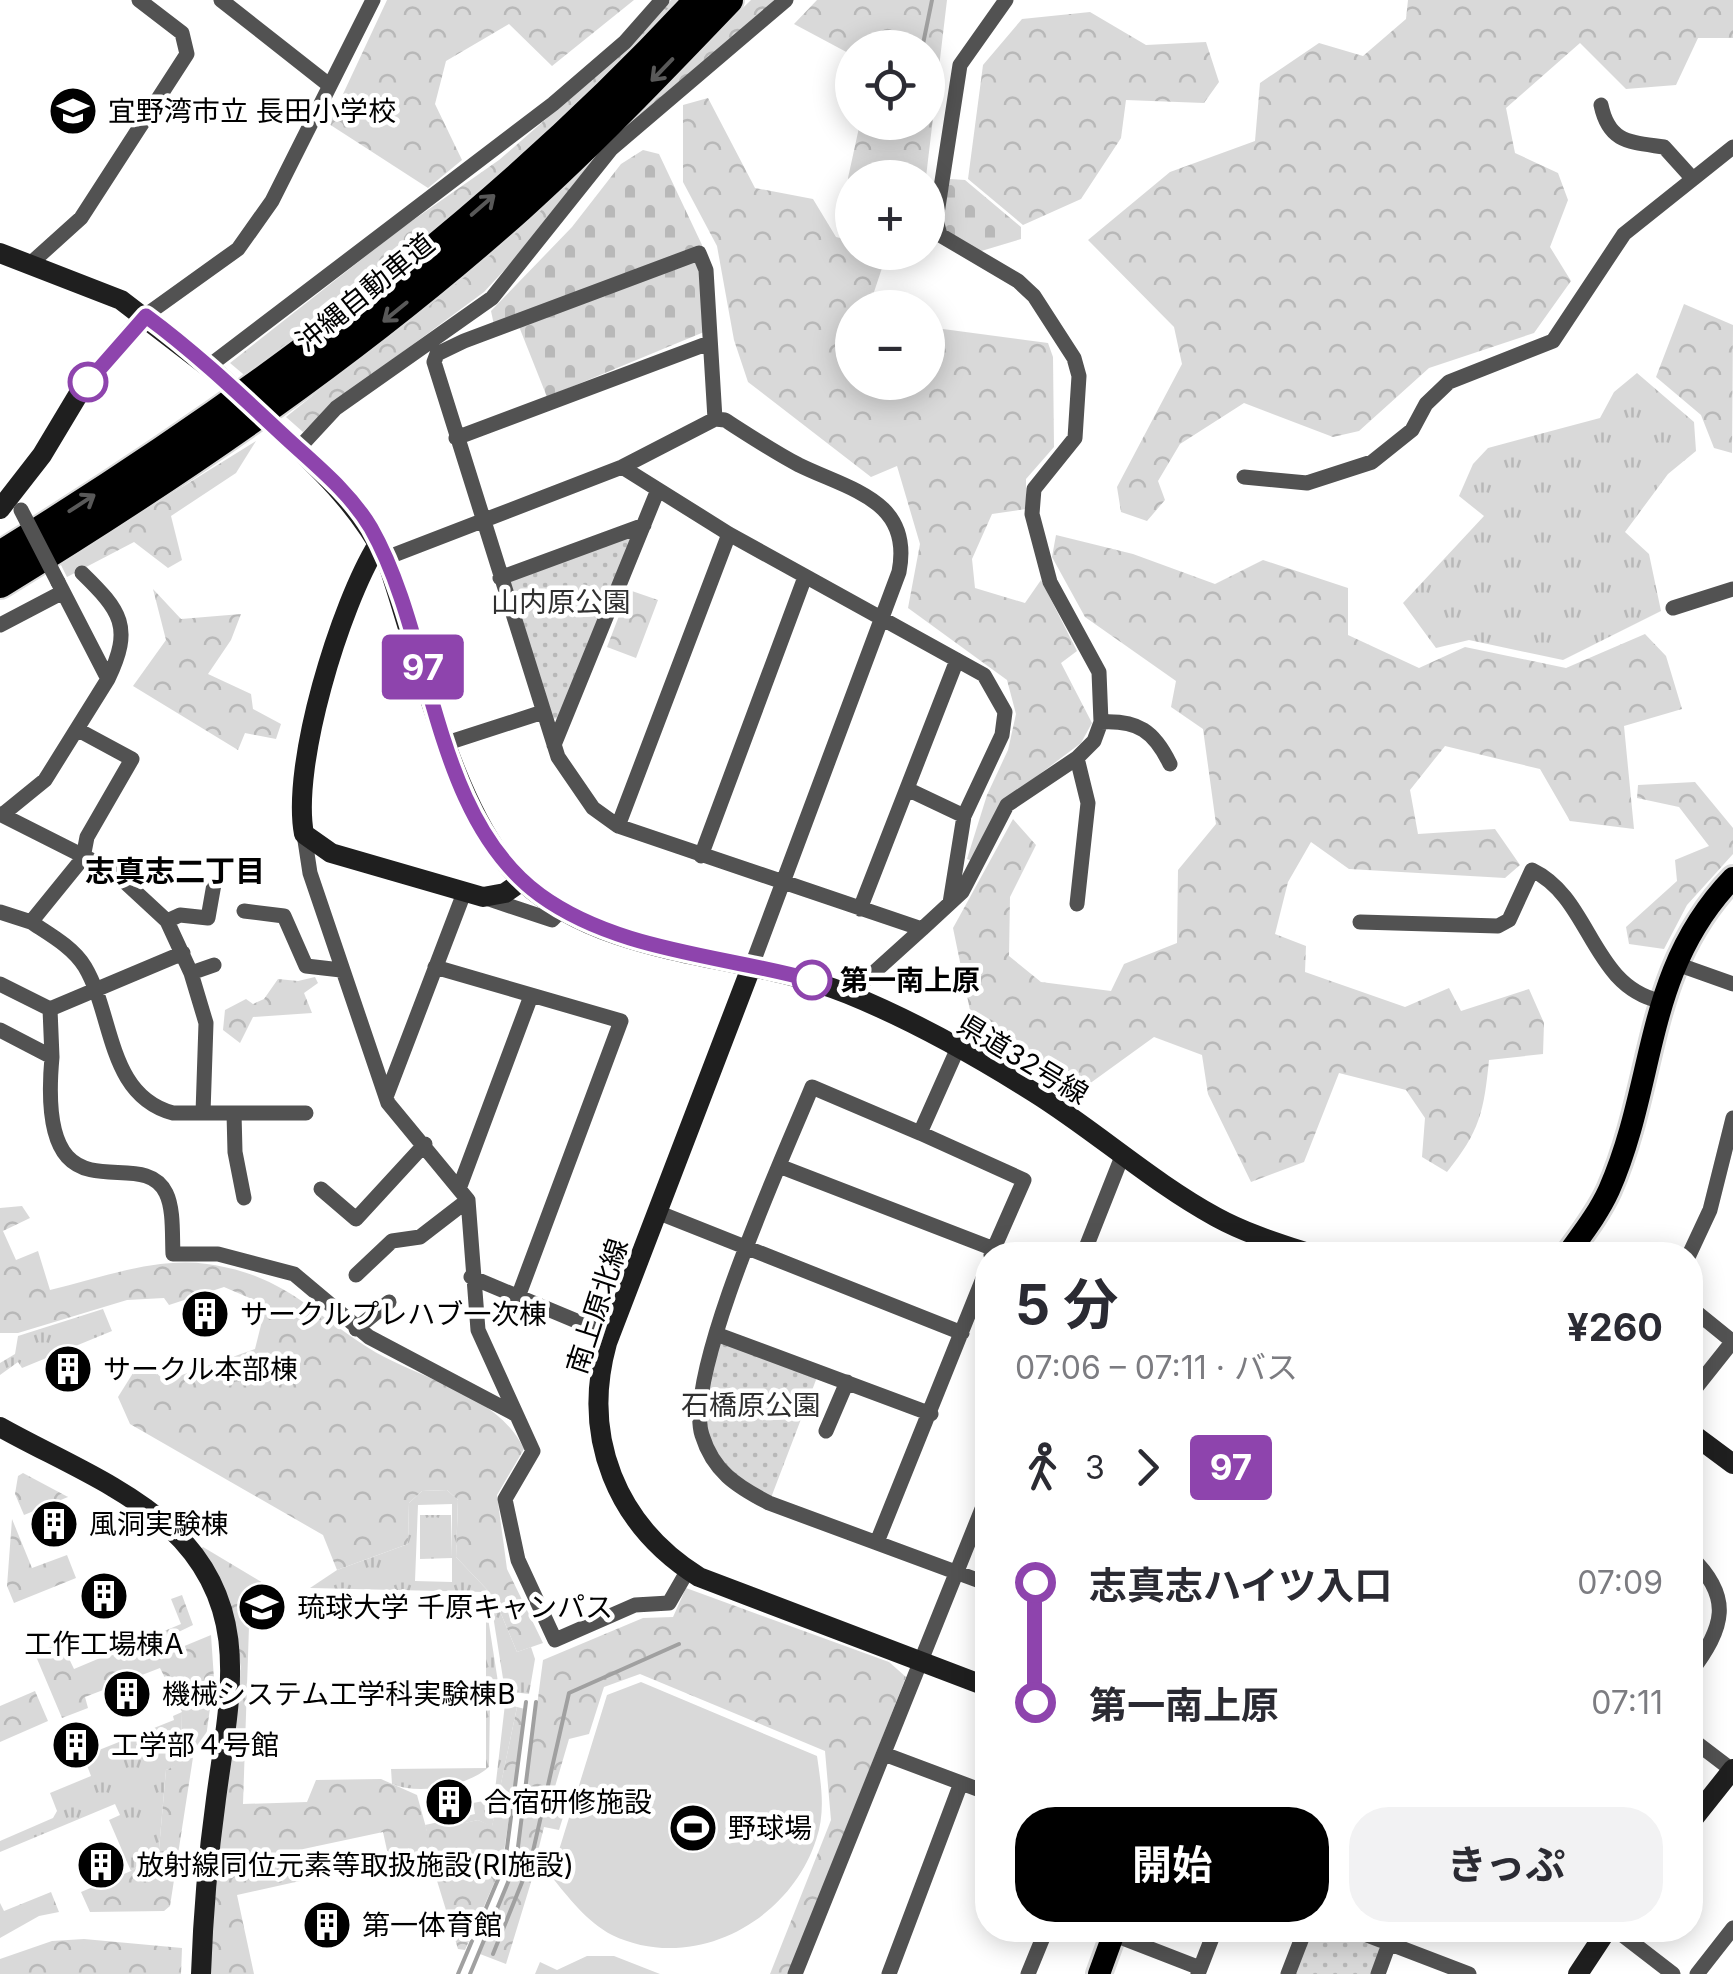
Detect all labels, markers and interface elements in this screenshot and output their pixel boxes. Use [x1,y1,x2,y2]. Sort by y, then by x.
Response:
map controls [835,30,945,400]
button: locate [835,30,945,140]
one-way arrow [650,57,674,82]
school or university icon: 宜野湾市立 長田小学校 [47,85,99,137]
place label: 宜野湾市立 長田小学校 [108,94,396,128]
button: + [835,160,945,270]
one-way arrow [470,195,496,217]
street label: 沖縄自動車道 [289,226,441,358]
button: − [835,290,945,400]
one-way arrow [383,301,409,323]
unlabelled marker [69,363,107,401]
one-way arrow [68,493,96,514]
park label: 山内原公園 [491,585,631,619]
line badge: 97 [378,634,468,700]
text: 97 [402,646,444,688]
district label: 志真志二丁目 [85,853,265,889]
marker: 第一南上原 [793,961,831,999]
place label: 第一南上原 [840,963,980,997]
street label: 県道32号線 [952,1007,1094,1111]
street label: 南上原北線 [559,1234,635,1378]
text: 5 分 [1015,1271,1118,1337]
building icon: サークルプレハブ一次棟 [179,1288,231,1340]
place label: サークルプレハブ一次棟 [240,1297,547,1331]
text: ¥260 [1567,1304,1663,1350]
building icon: サークル本部棟 [42,1343,94,1395]
text: 07:06 – 07:11 · バス [1015,1348,1298,1387]
place label: サークル本部棟 [103,1352,298,1386]
park label: 石橋原公園 [681,1388,821,1422]
icon: walk [1015,1440,1070,1495]
icon: forward [1120,1440,1175,1495]
text: 97 [1210,1446,1252,1488]
text: 3 [1085,1448,1105,1487]
building icon: 風洞実験棟 [28,1498,80,1550]
place label: 風洞実験棟 [89,1507,229,1541]
text: 志真志ハイツ入口 [1089,1562,1392,1608]
text: 07:09 [1577,1563,1663,1602]
building icon: 工作工場棟A [78,1570,130,1622]
school or university icon: 琉球大学 千原キャンパス [236,1581,288,1633]
place label: 琉球大学 千原キャンパス [297,1590,613,1624]
place label: 工作工場棟A [24,1627,184,1661]
building icon: 機械システム工学科実験棟B [101,1668,153,1720]
place label: 機械システム工学科実験棟B [162,1677,515,1711]
text: 第一南上原 [1089,1682,1279,1728]
text: 07:11 [1591,1683,1663,1722]
building icon: 工学部４号館 [50,1719,102,1771]
place label: 工学部４号館 [111,1728,279,1762]
building icon: 合宿研修施設 [423,1776,475,1828]
place label: 合宿研修施設 [484,1785,652,1819]
sports icon: 野球場 [667,1802,719,1854]
button: 開始 [1015,1807,1329,1922]
button: きっぷ [1349,1807,1663,1922]
place label: 野球場 [728,1811,812,1845]
building icon: 放射線同位元素等取扱施設(RI施設) [75,1839,127,1891]
place label: 放射線同位元素等取扱施設(RI施設) [136,1848,574,1882]
building icon: 第一体育館 [301,1899,353,1951]
place label: 第一体育館 [362,1908,502,1942]

